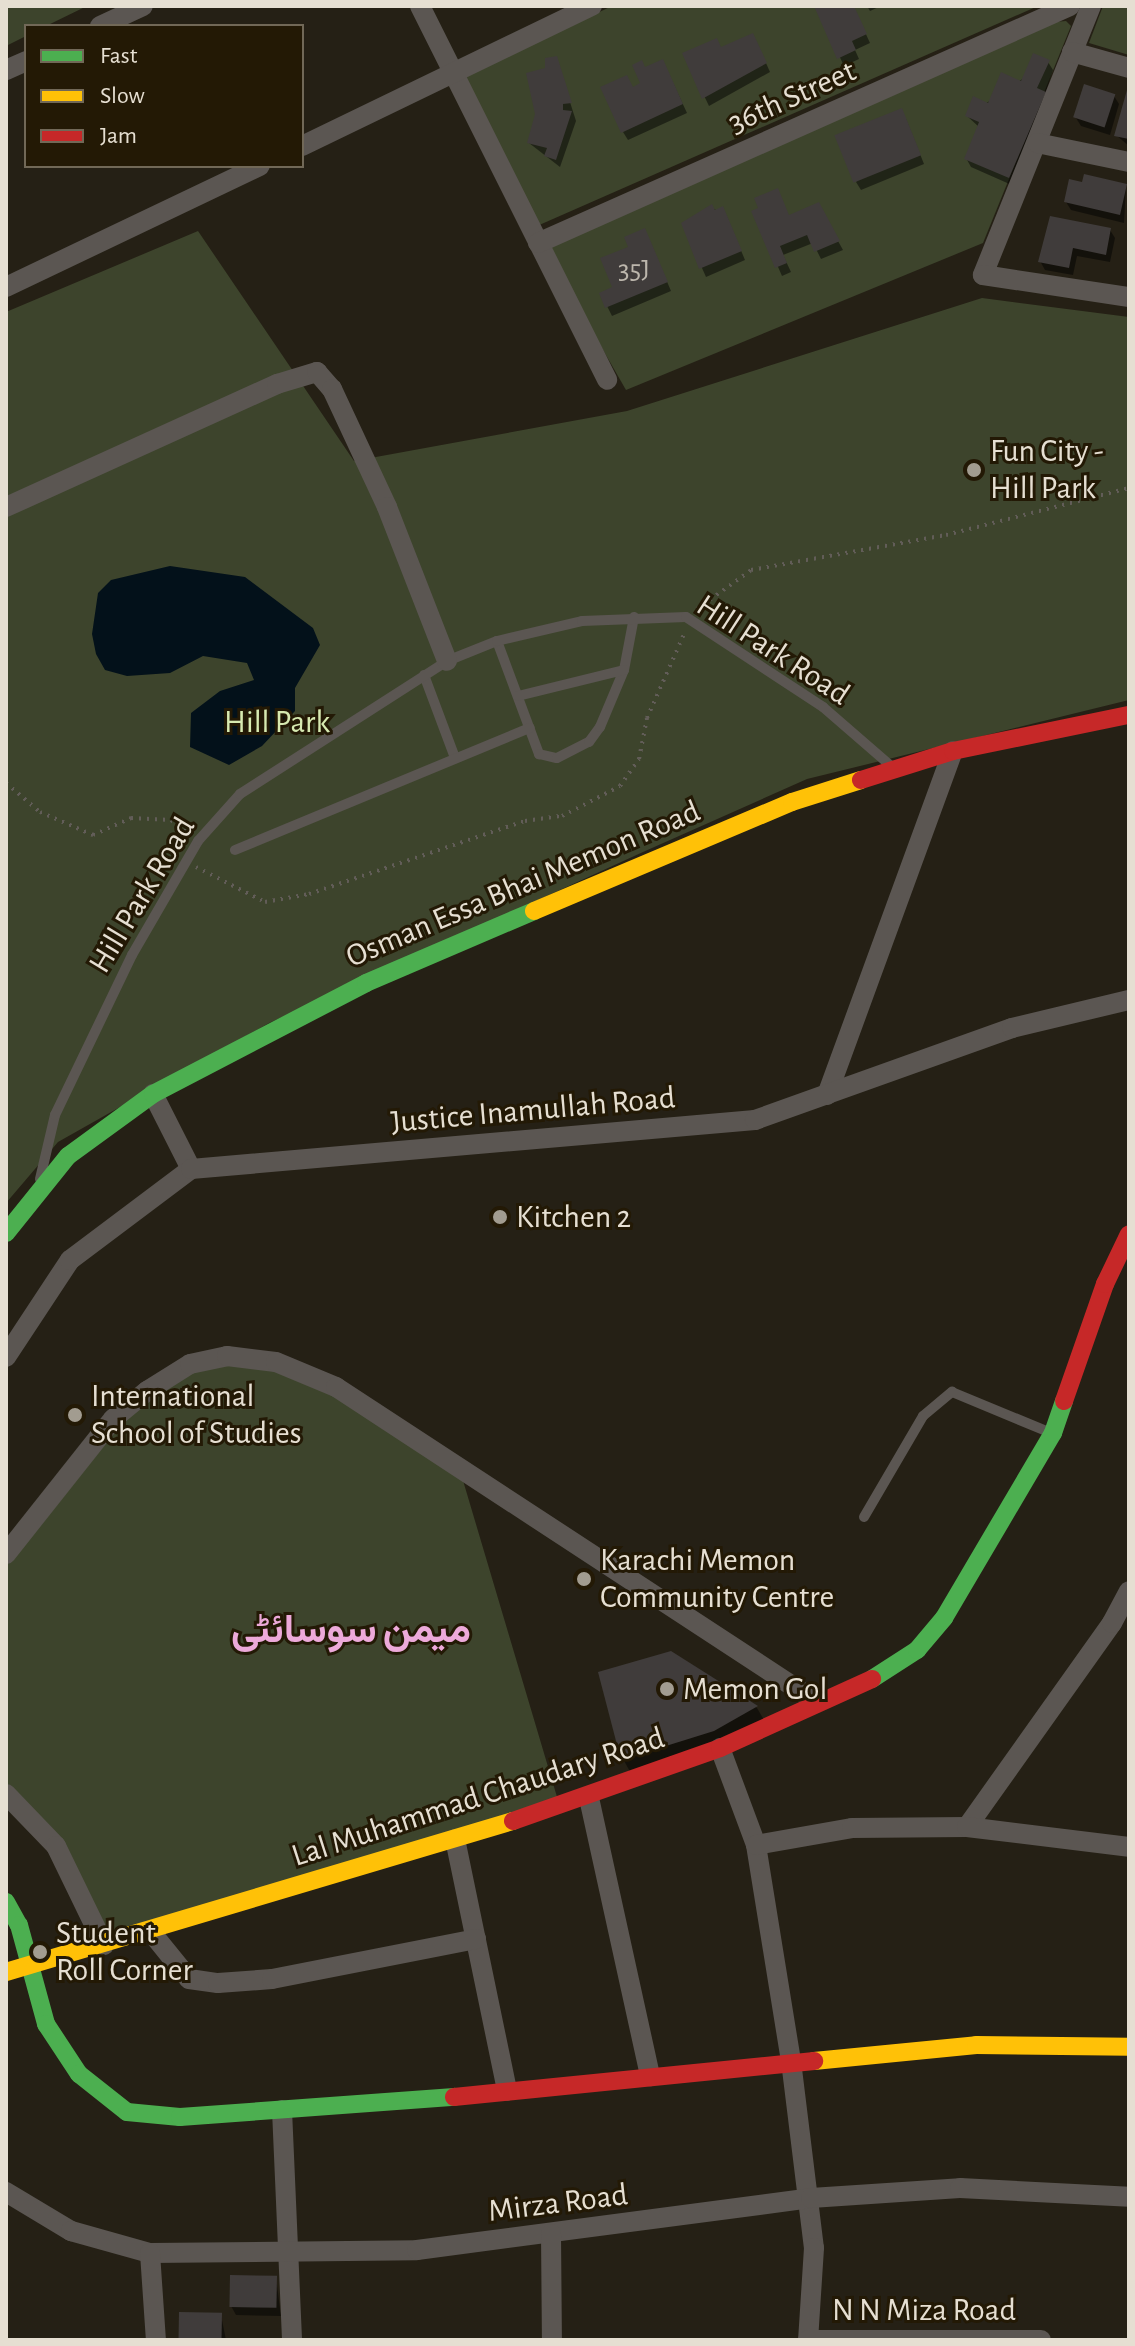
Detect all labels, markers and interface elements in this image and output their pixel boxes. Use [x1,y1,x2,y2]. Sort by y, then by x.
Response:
legend [24,24,304,168]
text: Fast [100,44,137,68]
street label: 36th Street [722,52,862,142]
text: Slow [100,84,145,108]
text: Jam [100,124,137,148]
house number: 35J [618,253,650,287]
place label: Fun City - Hill Park [990,433,1104,508]
marker: Fun City - Hill Park [965,461,983,479]
street label: Hill Park Road [689,586,857,714]
park label: Hill Park [224,703,330,741]
street label: Osman Essa Bhai Memon Road [340,792,706,976]
street label: Hill Park Road [81,810,203,980]
street label: Justice Inamullah Road [389,1078,677,1142]
place label: Kitchen 2 [516,1198,631,1236]
marker: Kitchen 2 [491,1208,509,1226]
place label: International School of Studies [91,1378,302,1453]
marker: International School of Studies [66,1406,84,1424]
place label: Karachi Memon Community Centre [600,1542,834,1617]
marker: Karachi Memon Community Centre [575,1570,593,1588]
district label: میمن سوسائٹی [231,1606,471,1654]
place label: Memon Gol [683,1670,827,1708]
marker: Memon Gol [658,1680,676,1698]
street label: Lal Muhammad Chaudary Road [287,1719,669,1875]
place label: Student Roll Corner [56,1915,193,1990]
marker: Student Roll Corner [31,1943,49,1961]
street label: Mirza Road [486,2175,630,2231]
street label: N N Miza Road [832,2291,1016,2329]

